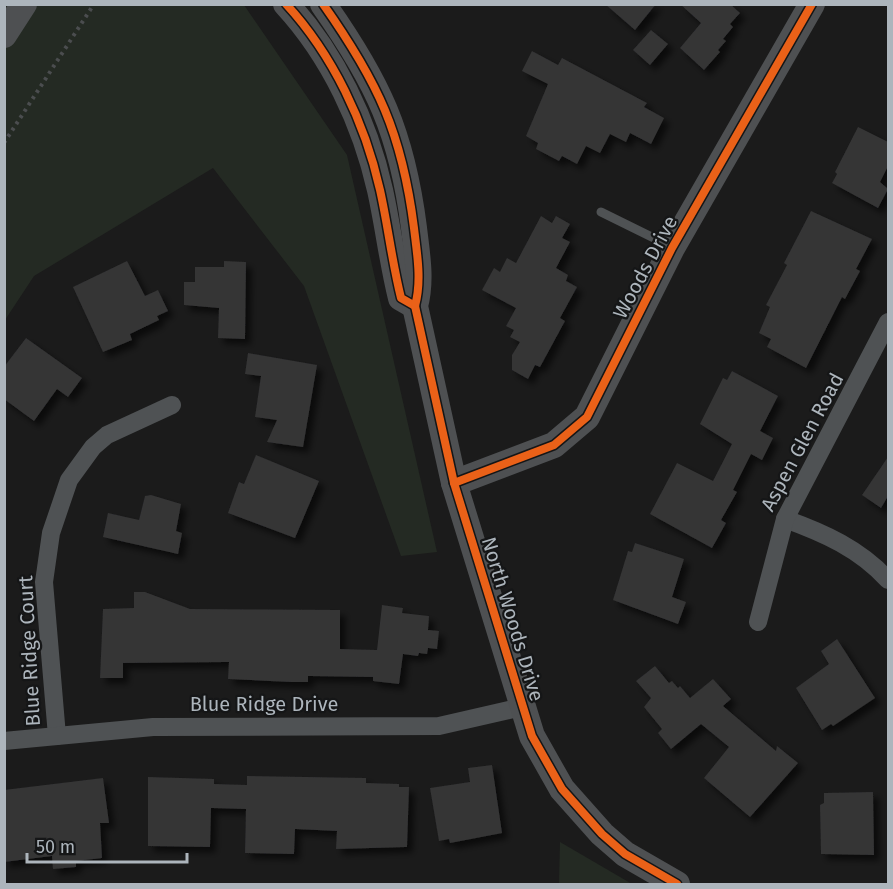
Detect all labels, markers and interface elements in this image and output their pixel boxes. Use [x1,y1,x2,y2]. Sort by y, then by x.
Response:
street label: Woods Drive [608,211,682,323]
street label: Aspen Glen Road [755,369,849,515]
street label: North Woods Drive [477,534,549,704]
street label: Blue Ridge Court [13,574,45,727]
street label: Blue Ridge Drive [190,692,338,716]
scale bar [27,826,188,864]
text: 50 m [36,836,75,858]

